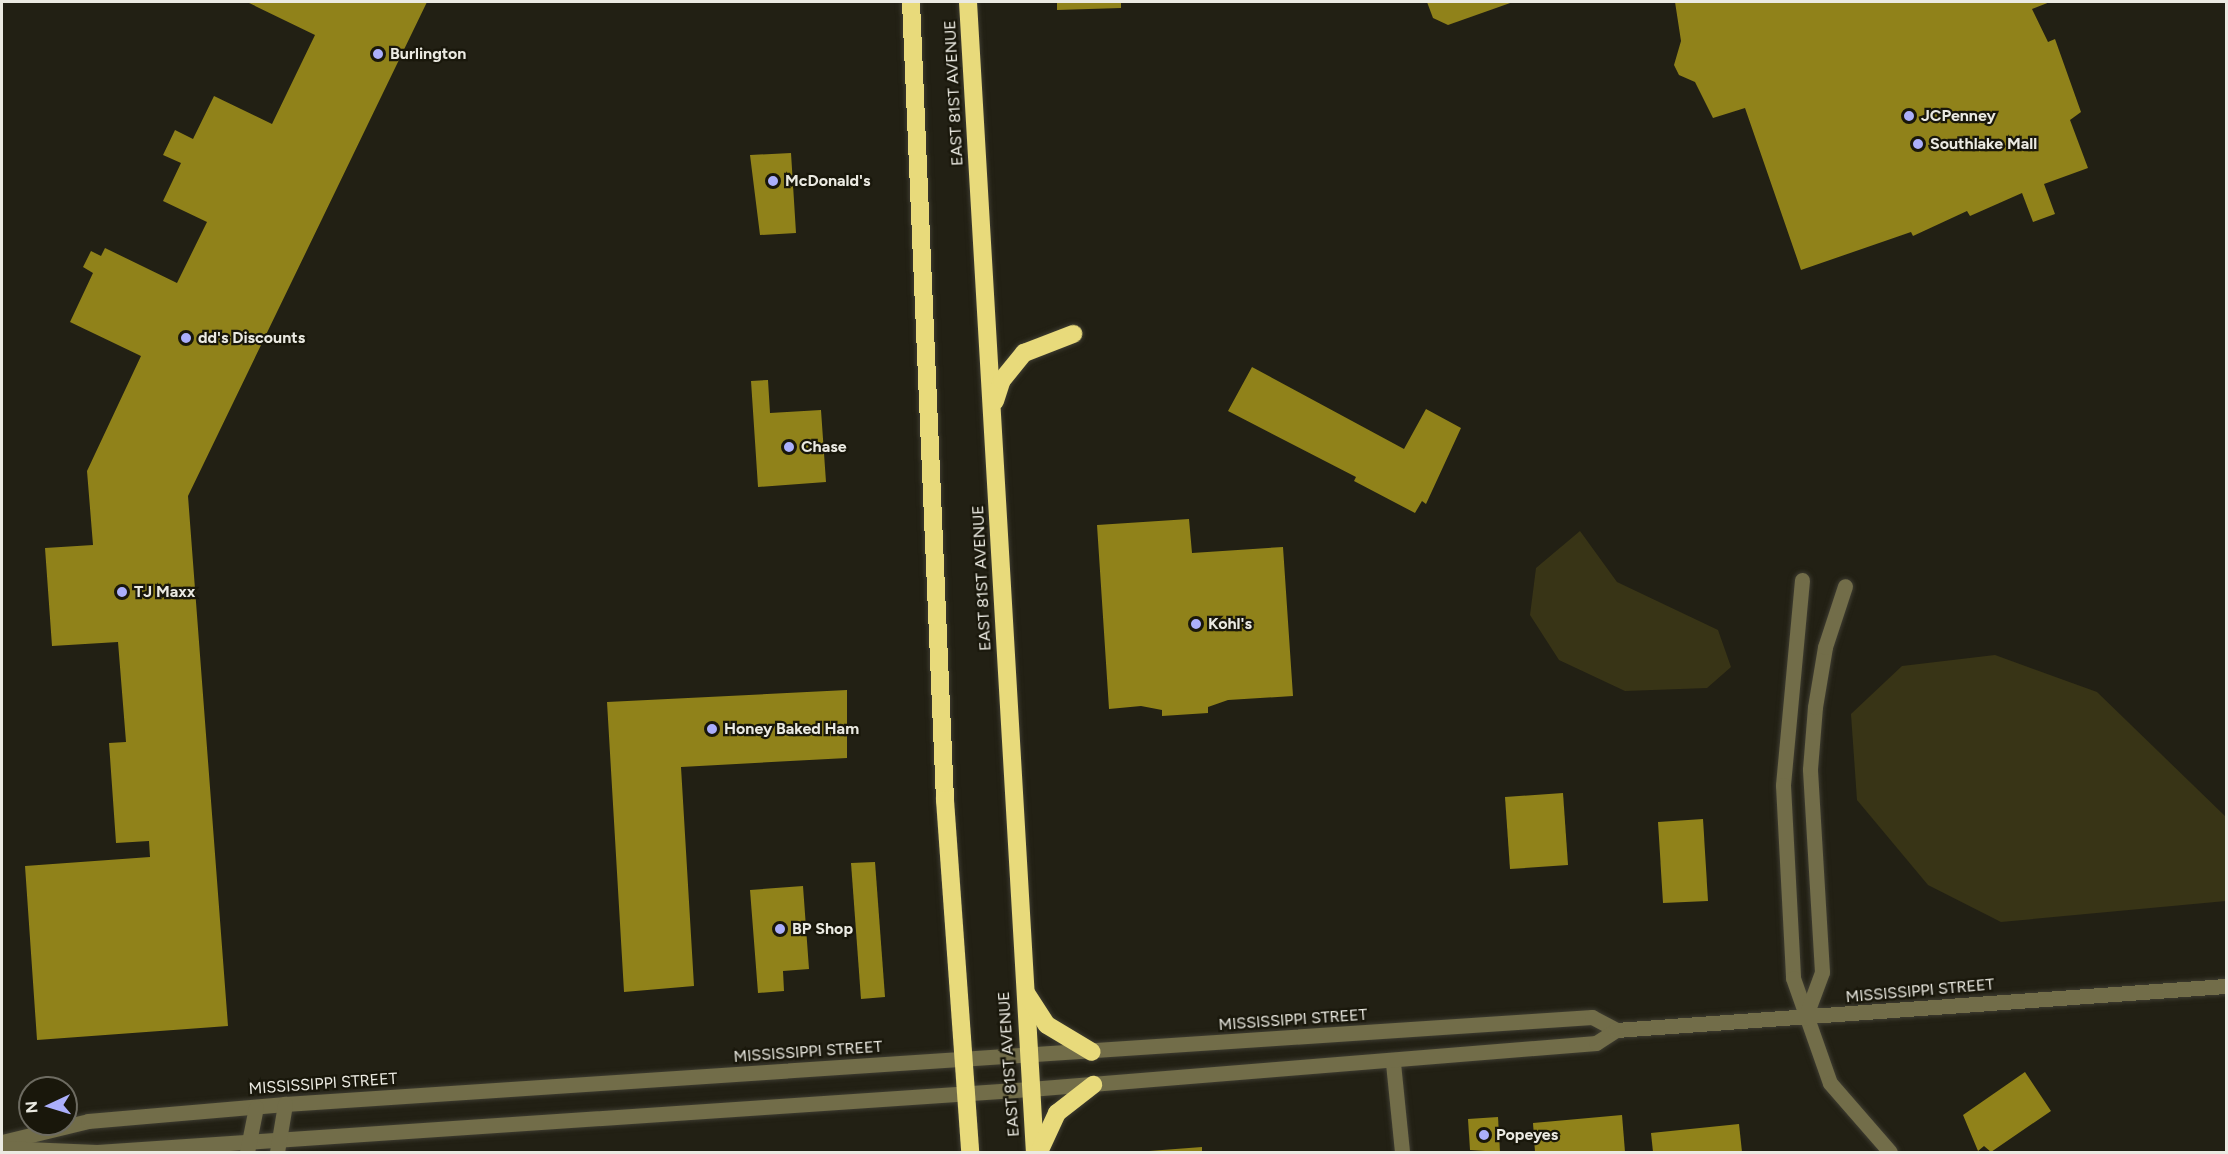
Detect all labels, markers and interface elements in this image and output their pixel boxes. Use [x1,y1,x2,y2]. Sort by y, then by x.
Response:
street label: EAST 81ST AVENUE [941,20,967,166]
place label: Burlington [390,44,466,64]
marker: Burlington [371,47,385,61]
place label: JCPenney [1921,106,1996,126]
marker: JCPenney [1902,109,1916,123]
place label: Southlake Mall [1930,134,2037,154]
marker: Southlake Mall [1911,137,1925,151]
place label: McDonald's [785,171,870,191]
marker: McDonald's [766,174,780,188]
place label: dd's Discounts [198,328,305,348]
marker: dd's Discounts [179,331,193,345]
place label: Chase [801,437,847,457]
marker: Chase [782,440,796,454]
street label: EAST 81ST AVENUE [969,505,995,651]
place label: TJ Maxx [134,582,195,602]
marker: TJ Maxx [115,585,129,599]
place label: Kohl's [1208,614,1252,634]
marker: Kohl's [1189,617,1203,631]
place label: Honey Baked Ham [724,719,859,739]
marker: Honey Baked Ham [705,722,719,736]
place label: BP Shop [792,919,853,939]
marker: BP Shop [773,922,787,936]
street label: MISSISSIPPI STREET [1845,975,1995,1007]
street label: EAST 81ST AVENUE [994,991,1024,1137]
street label: MISSISSIPPI STREET [1218,1005,1368,1035]
street label: MISSISSIPPI STREET [733,1037,883,1067]
street label: MISSISSIPPI STREET [248,1069,398,1099]
north arrow [18,1076,78,1136]
text: N [22,1100,41,1114]
place label: Popeyes [1496,1125,1558,1145]
marker: Popeyes [1477,1128,1491,1142]

